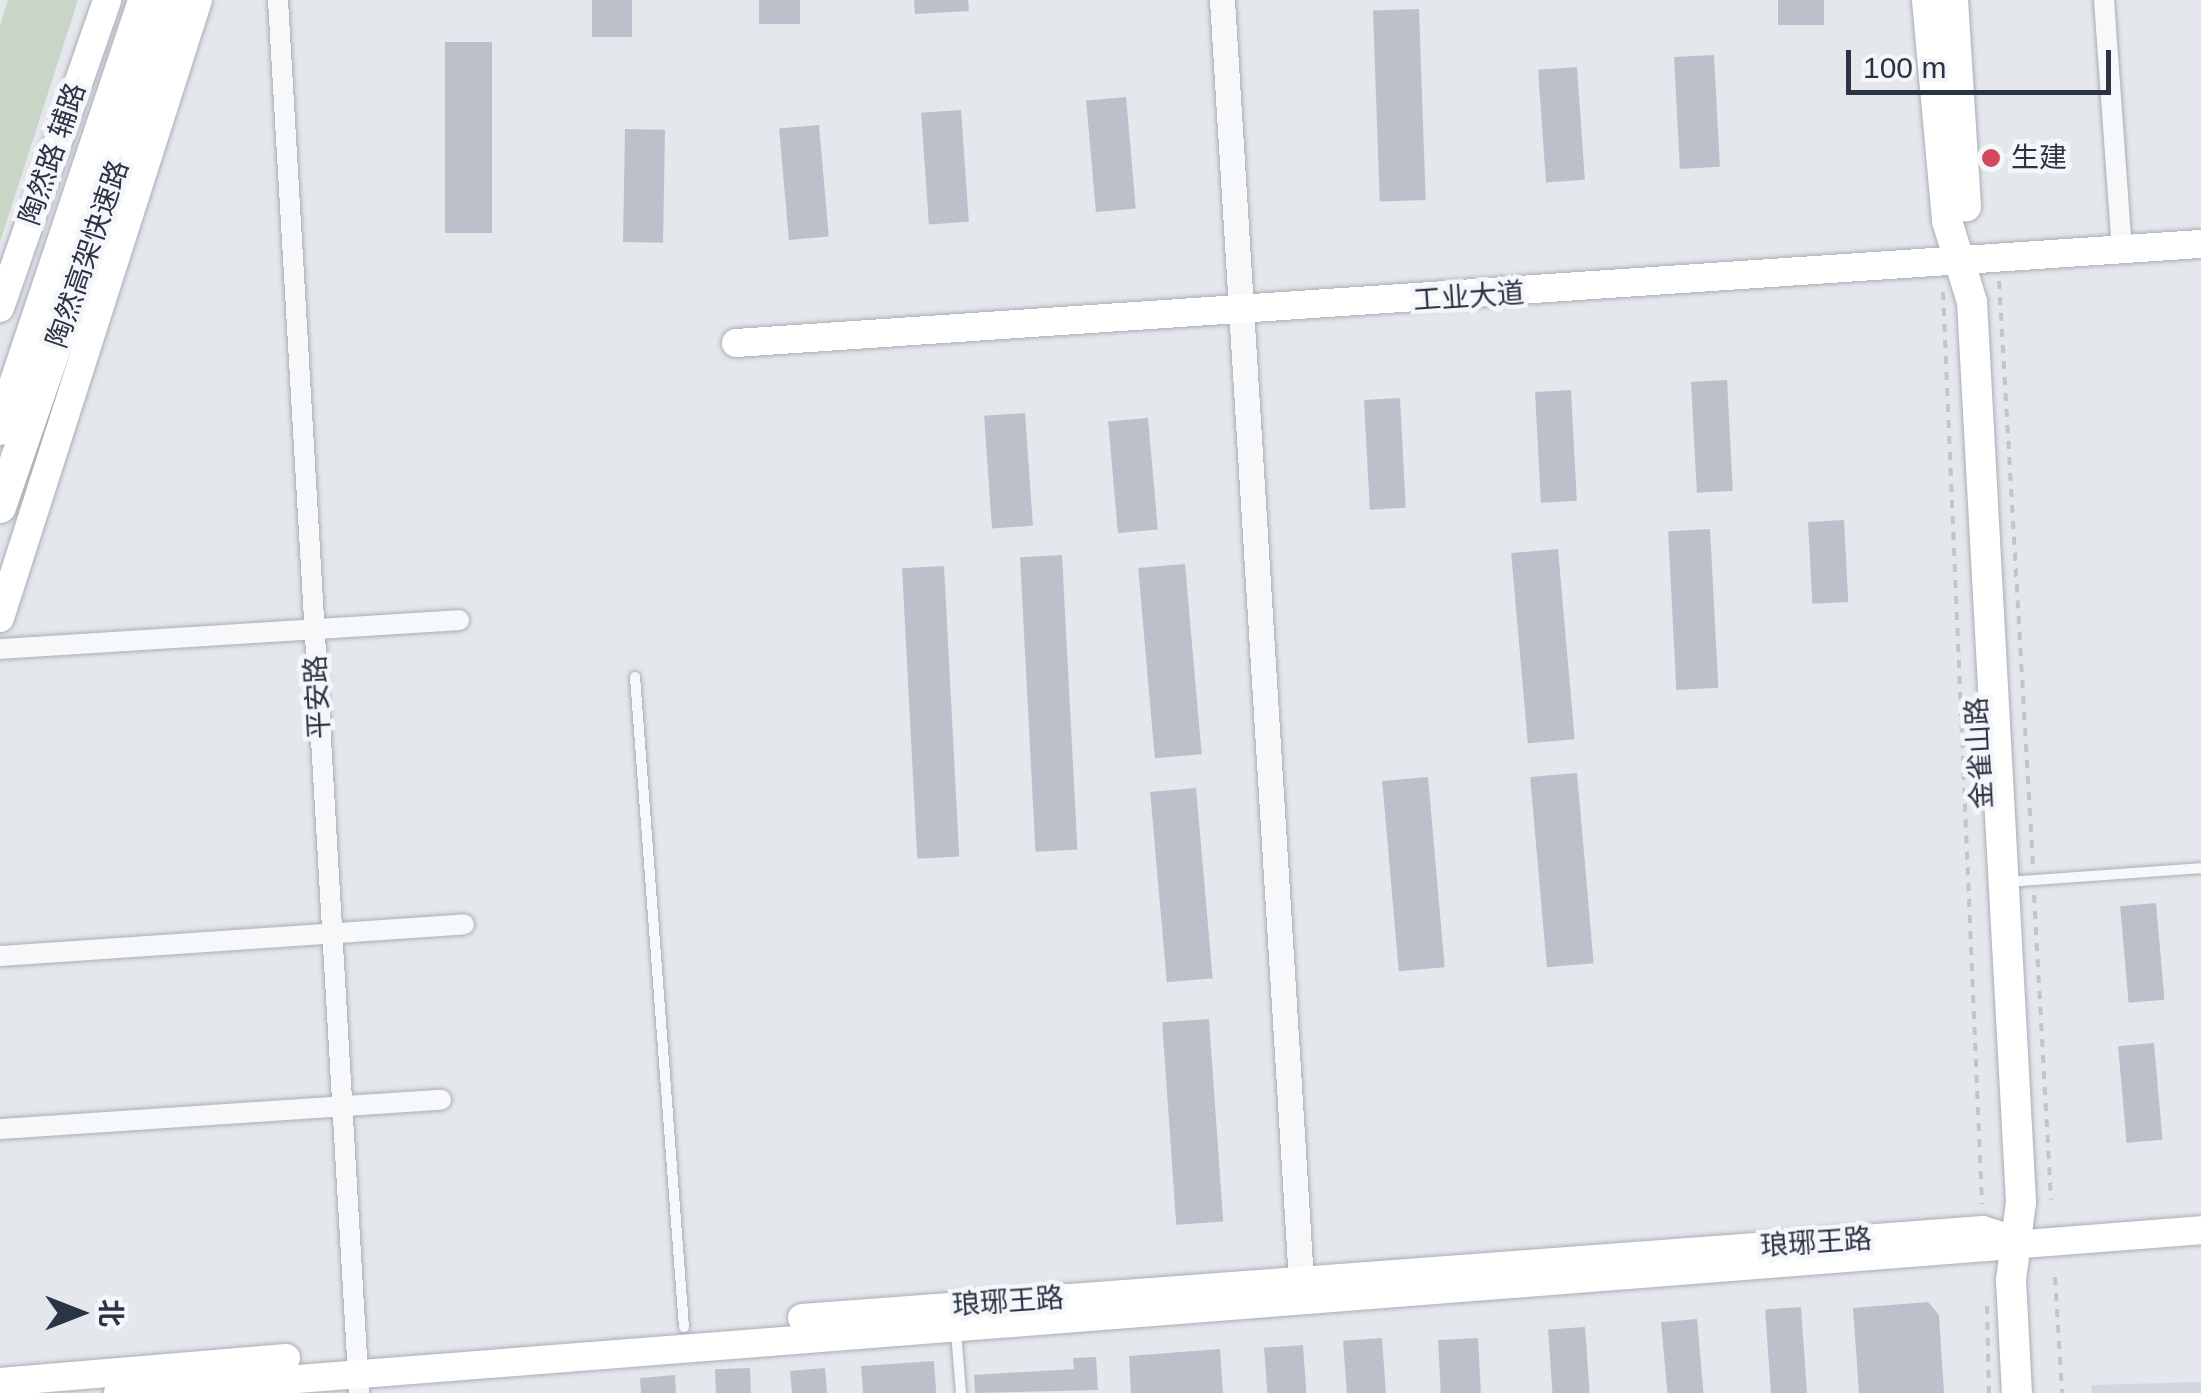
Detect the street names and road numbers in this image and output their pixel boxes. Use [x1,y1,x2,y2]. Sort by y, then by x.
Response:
street label: 陶然路 辅路 [13,79,93,229]
street label: 陶然高架快速路 [40,156,136,352]
street label: 工业大道 [1412,276,1526,318]
street label: 平安路 [299,654,337,740]
street label: 金雀山路 [1960,696,2000,810]
street label: 琅琊王路 [1759,1222,1873,1264]
street label: 琅琊王路 [951,1281,1065,1323]

